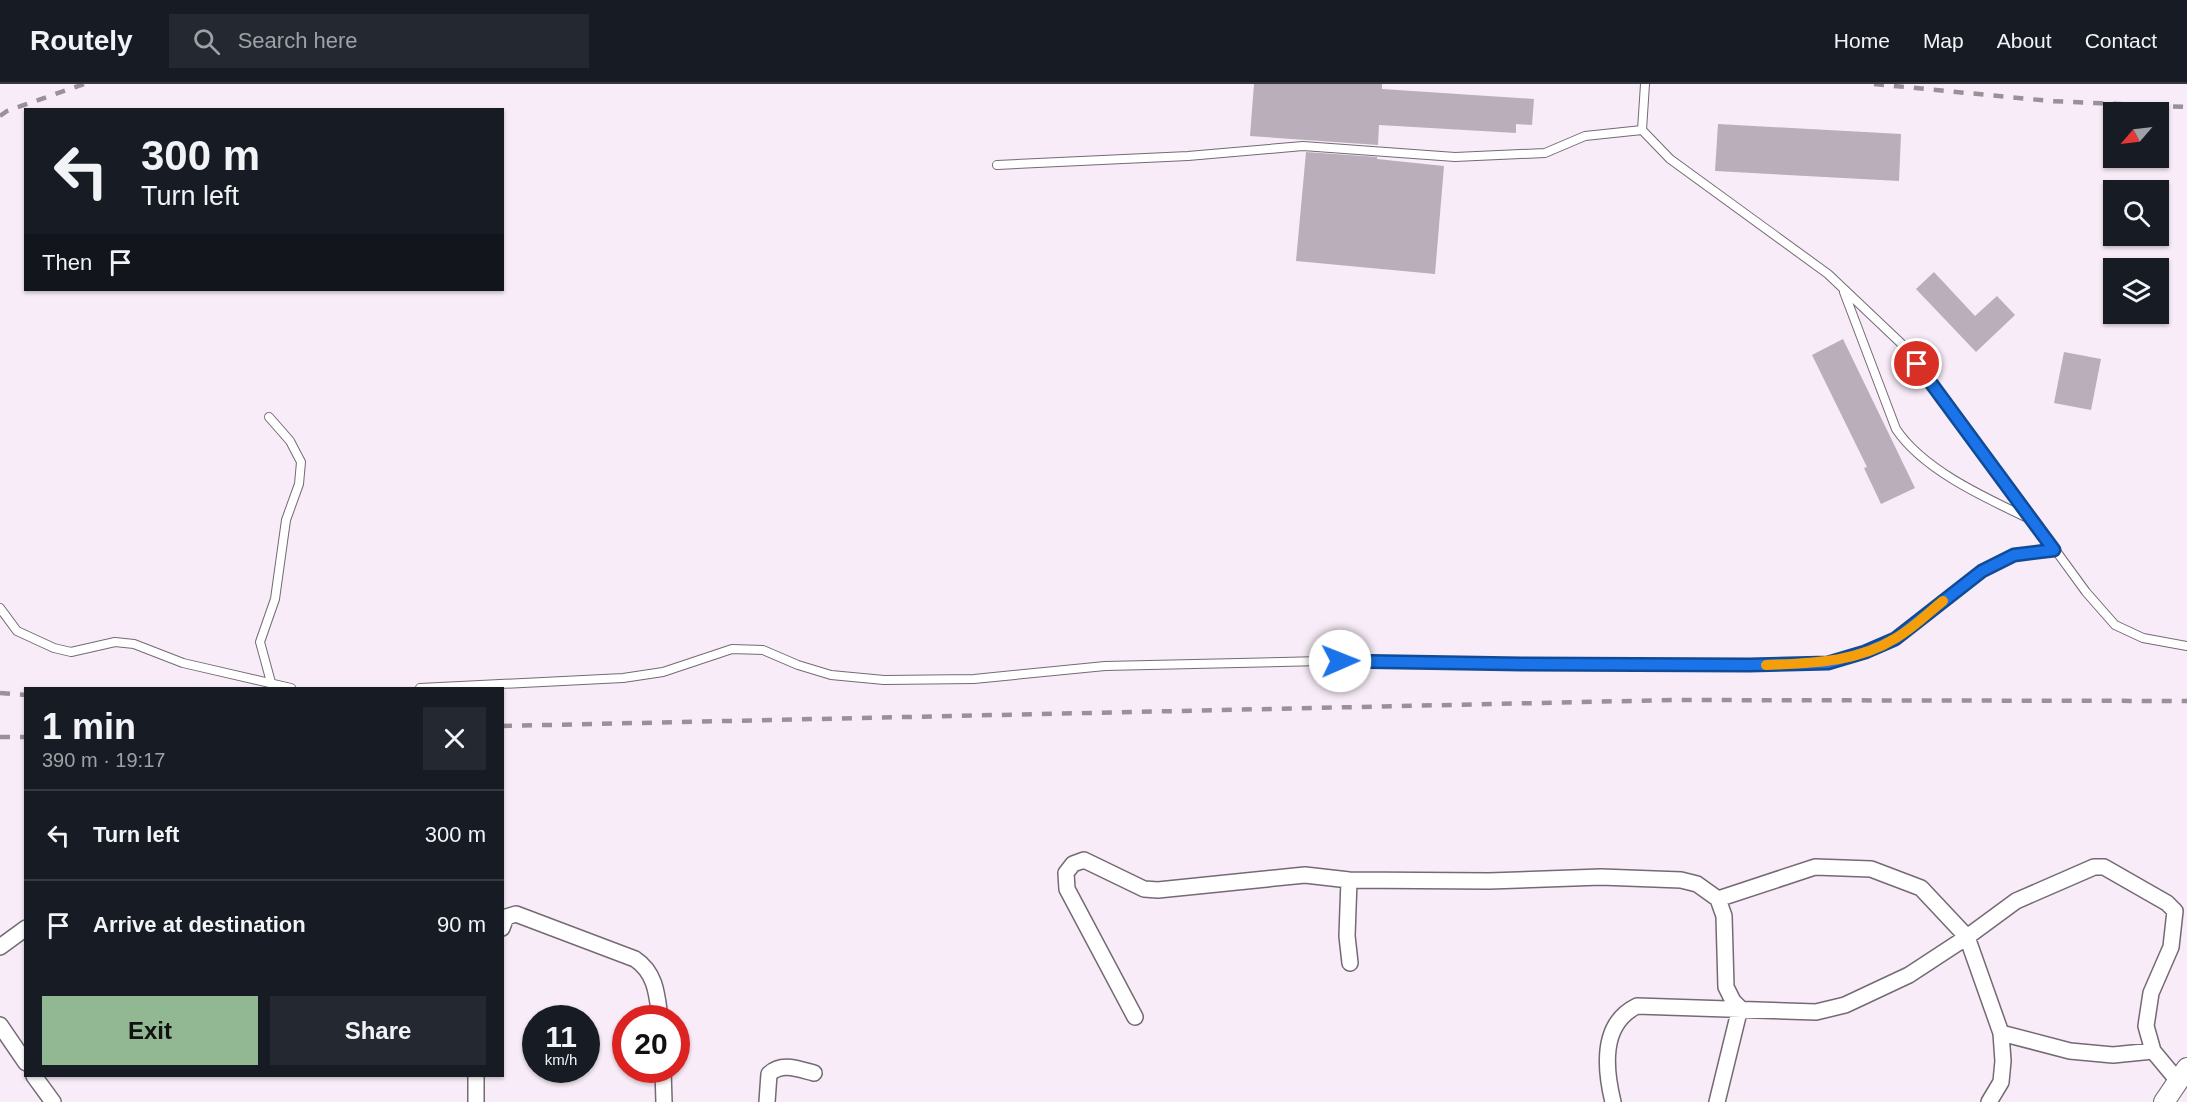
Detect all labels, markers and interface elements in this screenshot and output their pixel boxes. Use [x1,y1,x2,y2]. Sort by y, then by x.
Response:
search box [169,14,589,68]
text: Routely [30,25,133,56]
icon: search [190,25,223,58]
text: Search here [238,28,358,53]
text: Home [1834,29,1890,52]
text: Map [1923,29,1964,52]
text: About [1997,29,2052,52]
text: Contact [2085,29,2157,52]
north arrow [2103,102,2169,168]
map controls [2103,102,2169,324]
icon: left [42,132,120,210]
text: 300 m [141,132,260,179]
button: search [2103,180,2169,246]
text: Turn left [141,181,239,211]
icon: arrive [104,246,137,279]
text: Then [42,250,92,275]
button: layers [2103,258,2169,324]
pin [1891,338,1942,389]
icon: arrive [1900,347,1933,380]
position arrow [1308,629,1372,693]
text: 1 min [42,706,136,747]
button: close [423,707,486,770]
text: 390 m · 19:17 [42,749,165,771]
icon: left [42,819,75,852]
text: Turn left [93,822,179,847]
text: 300 m [425,822,486,847]
icon: arrive [42,909,75,942]
text: Arrive at destination [93,912,306,937]
text: 90 m [437,912,486,937]
button: Exit [42,996,258,1065]
button: Share [270,996,486,1065]
speed limit sign: 20 [612,1005,690,1083]
text: 11 [545,1020,577,1053]
text: km/h [545,1051,577,1068]

